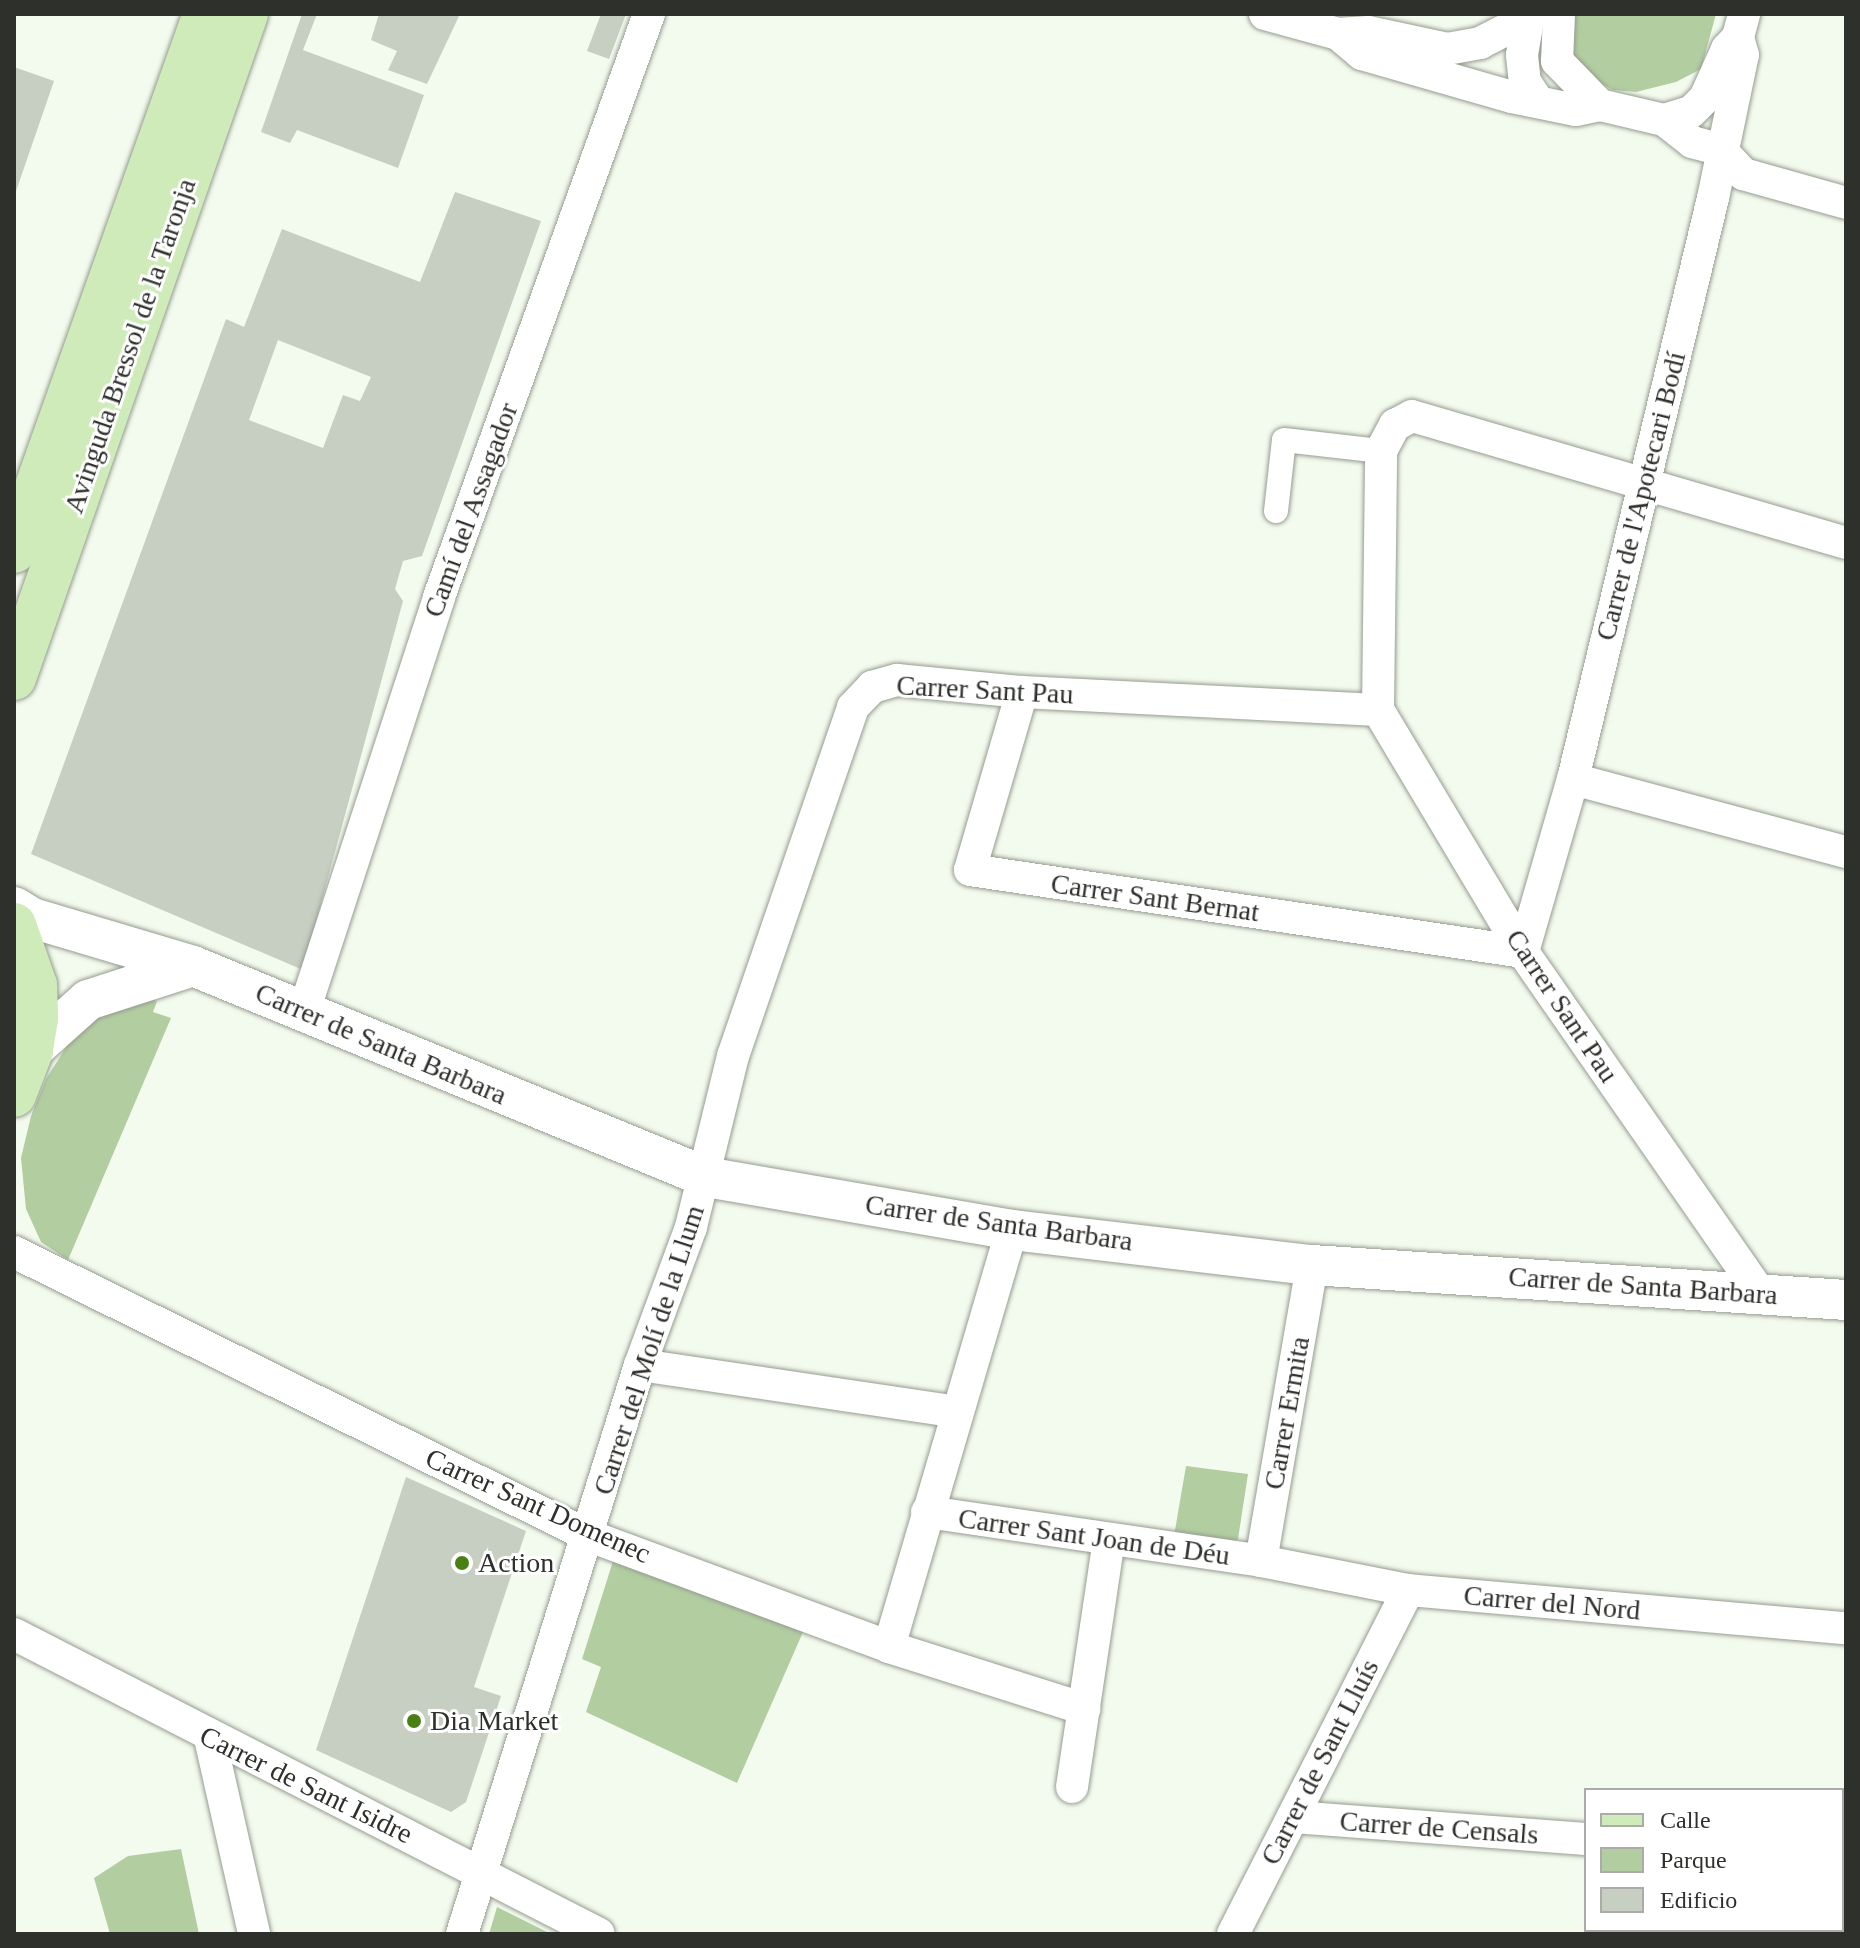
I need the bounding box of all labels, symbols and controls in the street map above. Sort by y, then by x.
street label: Avinguda Bressol de la Taronja [57,174,203,518]
street label: Carrer de l'Apotecari Bodí [1589,348,1693,644]
street label: Camí del Assagador [416,398,526,622]
street label: Carrer Sant Pau [896,669,1074,711]
street label: Carrer Sant Bernat [1049,867,1261,929]
street label: Carrer Sant Pau [1499,923,1625,1089]
street label: Carrer de Santa Barbara [250,976,512,1112]
street label: Carrer de Santa Barbara [863,1188,1135,1258]
street label: Carrer del Molí de la Llum [586,1201,712,1499]
street label: Carrer de Santa Barbara [1507,1260,1779,1312]
street label: Carrer Ermita [1257,1334,1317,1492]
street label: Carrer Sant Domenec [420,1441,656,1571]
street label: Carrer Sant Joan de Déu [956,1501,1232,1573]
place label: Action [478,1546,554,1580]
marker: Action [453,1554,471,1572]
street label: Carrer del Nord [1462,1579,1642,1627]
street label: Carrer de Sant Lluís [1254,1654,1386,1870]
place label: Dia Market [430,1704,558,1738]
marker: Dia Market [405,1712,423,1730]
street label: Carrer de Sant Isidre [194,1719,418,1851]
legend [1584,1788,1844,1932]
street label: Carrer de Censals [1339,1804,1539,1852]
text: Calle [1660,1807,1711,1833]
text: Parque [1660,1847,1727,1873]
text: Edificio [1660,1887,1737,1913]

